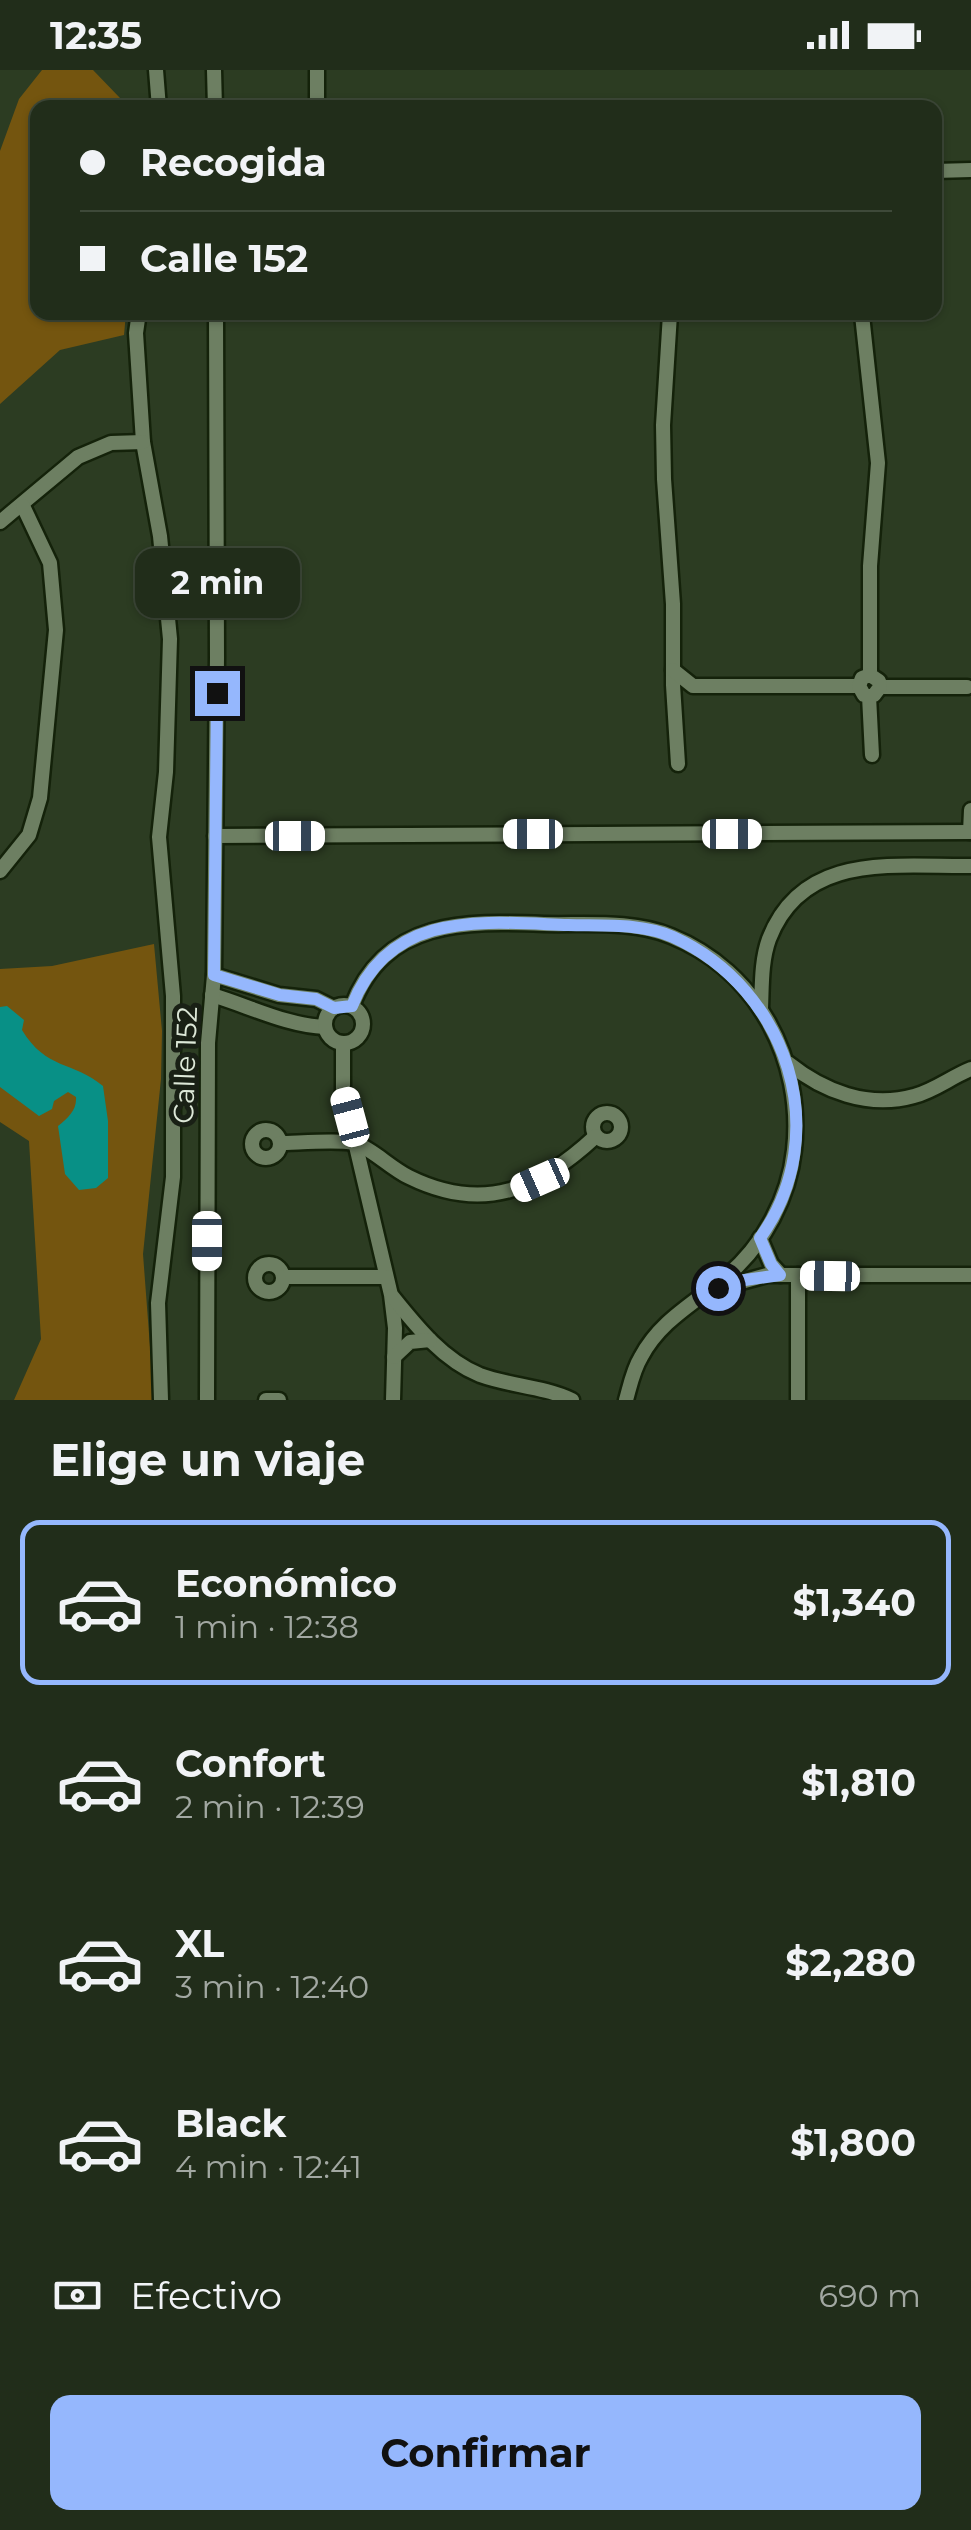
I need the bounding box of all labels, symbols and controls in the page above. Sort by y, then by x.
text: 12:35 [50,12,142,59]
text: Recogida [140,139,327,186]
text: Calle 152 [140,235,308,282]
callout: 2 min [134,548,300,618]
text: 2 min [171,563,264,602]
route end [195,671,240,716]
car [503,819,563,849]
car [702,819,762,849]
car [265,821,325,851]
street label: Calle 152 [166,1006,204,1124]
car [328,1084,372,1150]
car [506,1154,574,1206]
car [192,1211,222,1271]
car [800,1260,860,1292]
route start [696,1266,741,1311]
text: Elige un viaje [50,1432,365,1487]
icon: car [55,1558,145,1648]
text: Económico [175,1560,397,1607]
text: $1,340 [792,1579,916,1626]
text: 1 min · 12:38 [175,1607,359,1646]
icon: car [55,1738,145,1828]
text: Confort [175,1740,326,1787]
text: $1,810 [801,1759,916,1806]
text: 2 min · 12:39 [175,1787,365,1826]
icon: car [55,1918,145,2008]
text: XL [175,1920,224,1967]
text: $2,280 [785,1939,916,1986]
text: 3 min · 12:40 [175,1967,369,2006]
icon: car [55,2098,145,2188]
text: Black [175,2100,286,2147]
text: $1,800 [790,2119,916,2166]
text: 4 min · 12:41 [175,2147,362,2186]
icon: cash [50,2268,105,2323]
text: Efectivo [130,2272,282,2319]
text: 690 m [819,2276,921,2315]
button: Confirmar [50,2395,921,2510]

